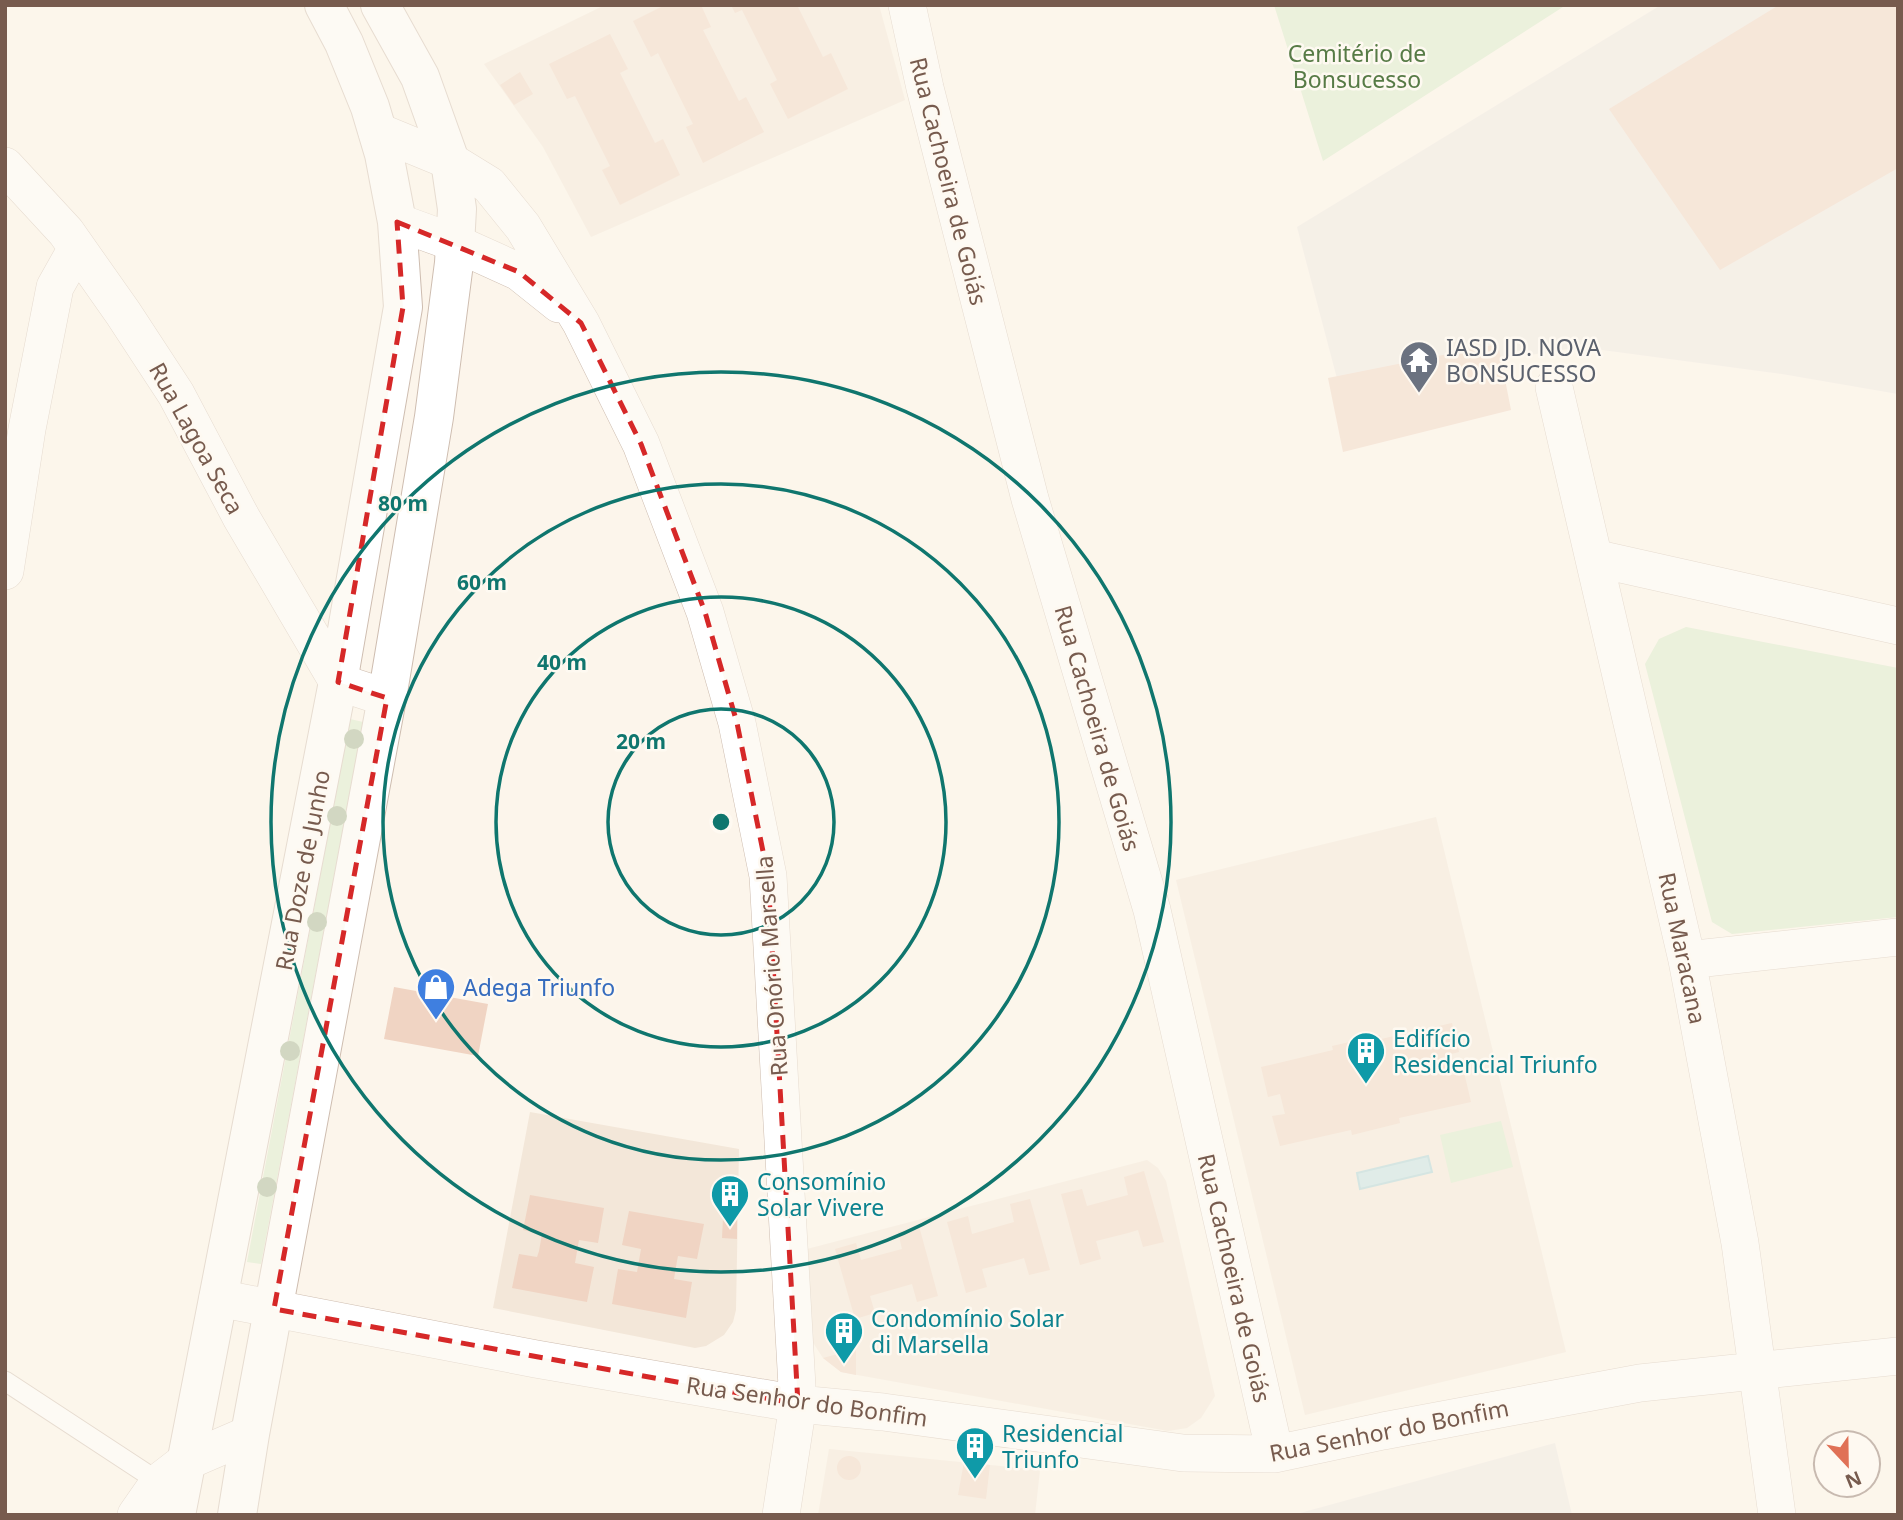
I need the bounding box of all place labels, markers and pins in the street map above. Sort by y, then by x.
place label: IASD JD. NOVA BONSUCESSO [1446,331,1601,389]
temple icon: IASD JD. NOVA BONSUCESSO [1398,339,1440,394]
centre of rings [709,810,733,834]
shop icon: Adega Triunfo [415,966,457,1021]
place label: Adega Triunfo [463,971,615,1003]
place label: Edifício Residencial Triunfo [1393,1022,1598,1080]
building icon: Edifício Residencial Triunfo [1345,1030,1387,1085]
place label: Consomínio Solar Vivere [757,1165,886,1223]
building icon: Consomínio Solar Vivere [709,1173,751,1228]
place label: Condomínio Solar di Marsella [871,1302,1065,1360]
building icon: Condomínio Solar di Marsella [823,1310,865,1365]
place label: Residencial Triunfo [1002,1417,1123,1475]
building icon: Residencial Triunfo [954,1425,996,1480]

